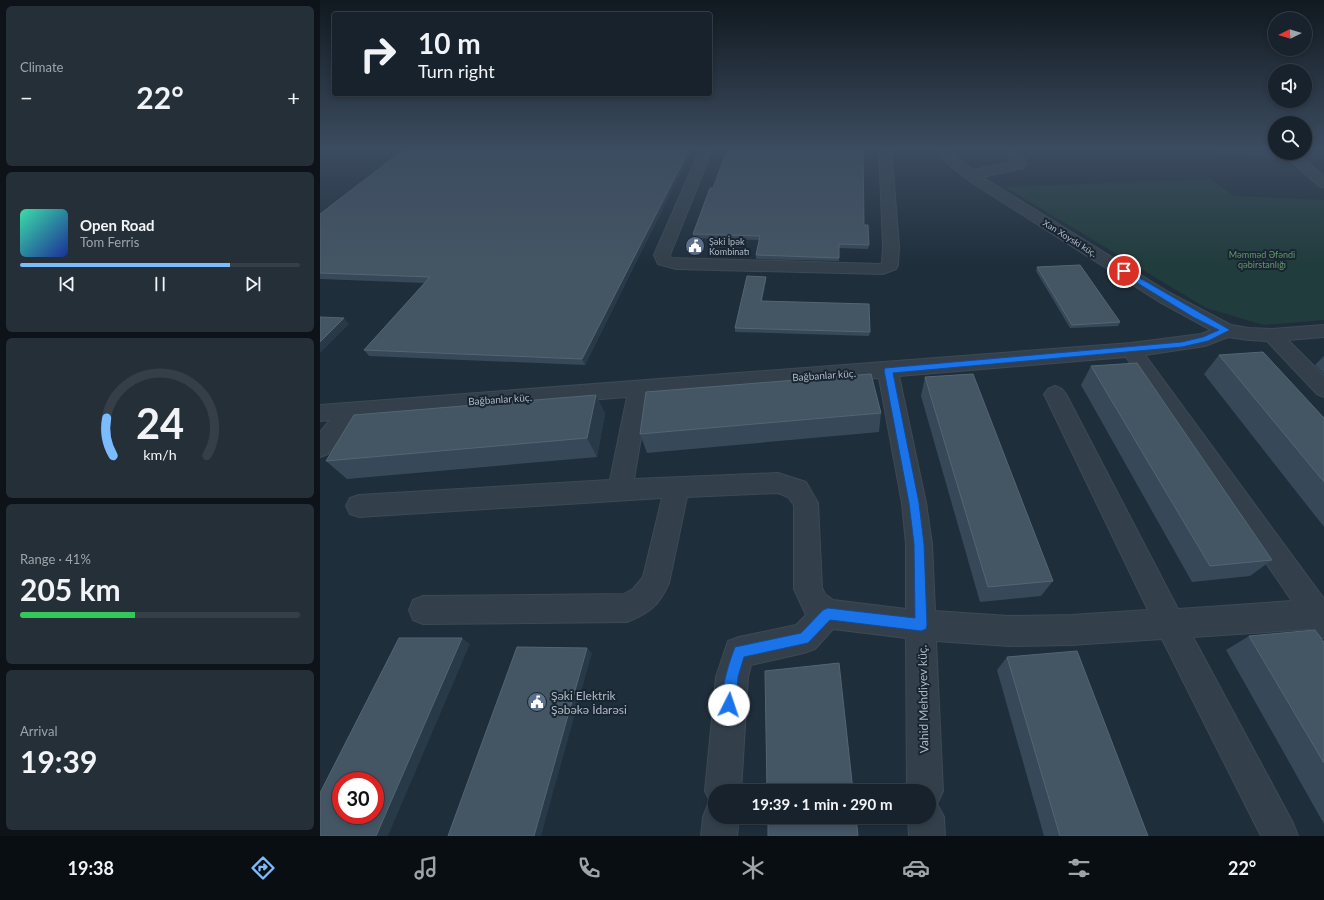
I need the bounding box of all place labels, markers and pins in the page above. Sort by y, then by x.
public building icon: Şəki İpək Kombinatı [684,235,706,257]
place label: Şəki İpək Kombinatı [709,236,749,257]
pin [1107,254,1141,288]
place label: Şəki Elektrik Şəbəkə İdarəsi [551,688,627,717]
public building icon: Şəki Elektrik Şəbəkə İdarəsi [526,691,548,713]

